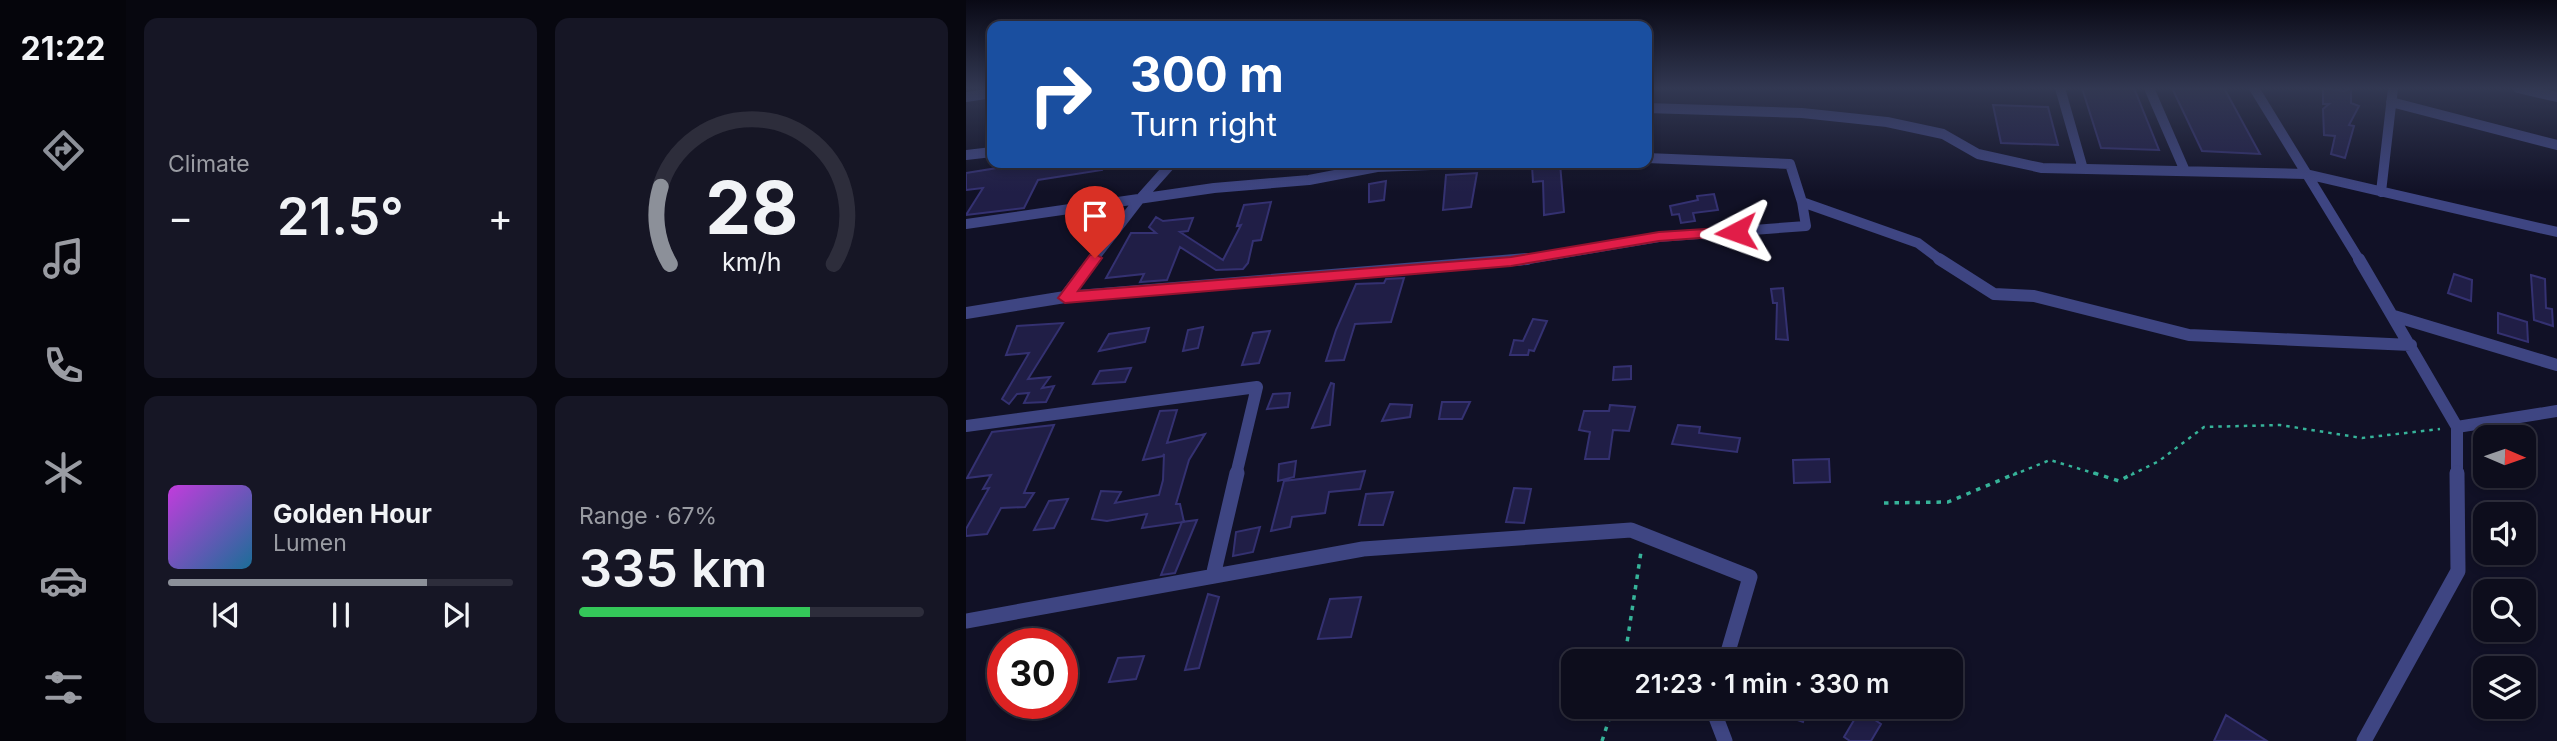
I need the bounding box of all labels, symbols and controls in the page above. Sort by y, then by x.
text: 21:22 [21,29,105,68]
text: 300 m [1130,45,1284,104]
icon: right [1015,49,1106,140]
text: Turn right [1130,105,1277,144]
icon: directions [39,126,88,175]
text: Climate [168,150,250,178]
text: 28 [705,163,798,252]
text: 21.5° [277,185,404,248]
pin [1065,186,1125,258]
text: − [168,194,193,240]
text: + [488,194,513,240]
position arrow [1699,195,1773,269]
icon: arrive [1076,197,1114,235]
icon: music [39,234,88,283]
text: km/h [722,247,781,277]
icon: phone [39,341,88,390]
north arrow [2473,425,2536,488]
map controls [2473,425,2536,719]
icon: climate [39,448,88,497]
text: Golden Hour [273,498,432,529]
text: Range · 67% [579,502,717,530]
button: sound [2473,502,2536,565]
text: Lumen [273,529,347,557]
text: 335 km [579,537,767,600]
icon: car [39,556,88,605]
button: search [2473,579,2536,642]
icon: previous [207,596,245,634]
icon: pause [322,596,360,634]
icon: next [437,596,475,634]
speed limit sign: 30 [987,628,1078,719]
button: layers [2473,656,2536,719]
icon: filters [39,663,88,712]
text: 21:23 · 1 min · 330 m [1635,668,1889,699]

